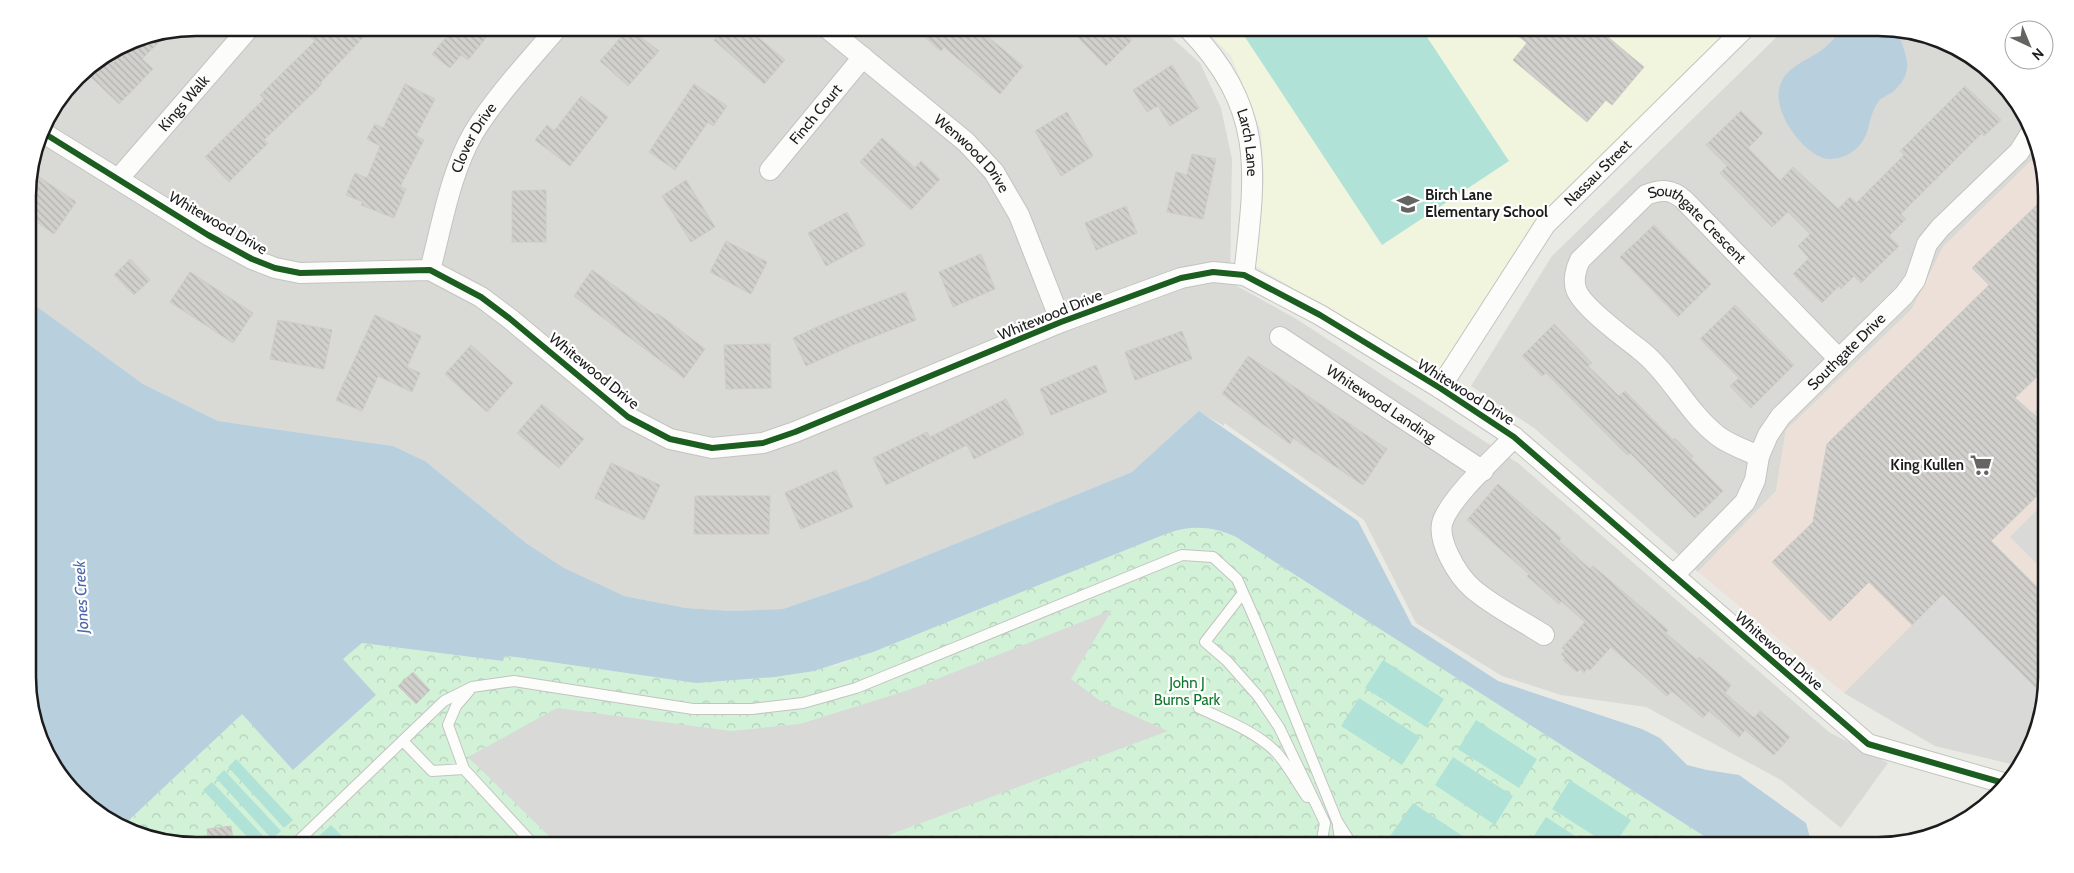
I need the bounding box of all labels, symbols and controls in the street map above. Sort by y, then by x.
north arrow [2004,20,2054,70]
text: N [2028,44,2048,64]
street label: Kings Walk [155,71,213,135]
street label: Finch Court [786,81,846,148]
street label: Clover Drive [447,99,500,175]
street label: Larch Lane [1233,106,1261,177]
street label: Wenwood Drive [930,110,1013,196]
street label: Nassau Street [1560,136,1635,210]
street label: Southgate Crescent [1646,182,1750,267]
place label: Birch Lane Elementary School [1425,186,1548,221]
street label: Whitewood Drive [166,187,271,259]
school or university icon: Birch Lane Elementary School [1395,191,1421,217]
street label: Whitewood Drive [995,286,1105,344]
street label: Southgate Drive [1804,309,1889,394]
street label: Whitewood Drive [545,329,643,413]
street label: Whitewood Drive [1414,355,1518,429]
street label: Whitewood Landing [1323,361,1440,447]
supermarket icon: King Kullen [1968,452,1994,478]
place label: King Kullen [1890,456,1964,474]
water label: Jones Creek [70,559,92,636]
street label: Whitewood Drive [1731,608,1827,694]
park label: John J Burns Park [1154,674,1221,709]

